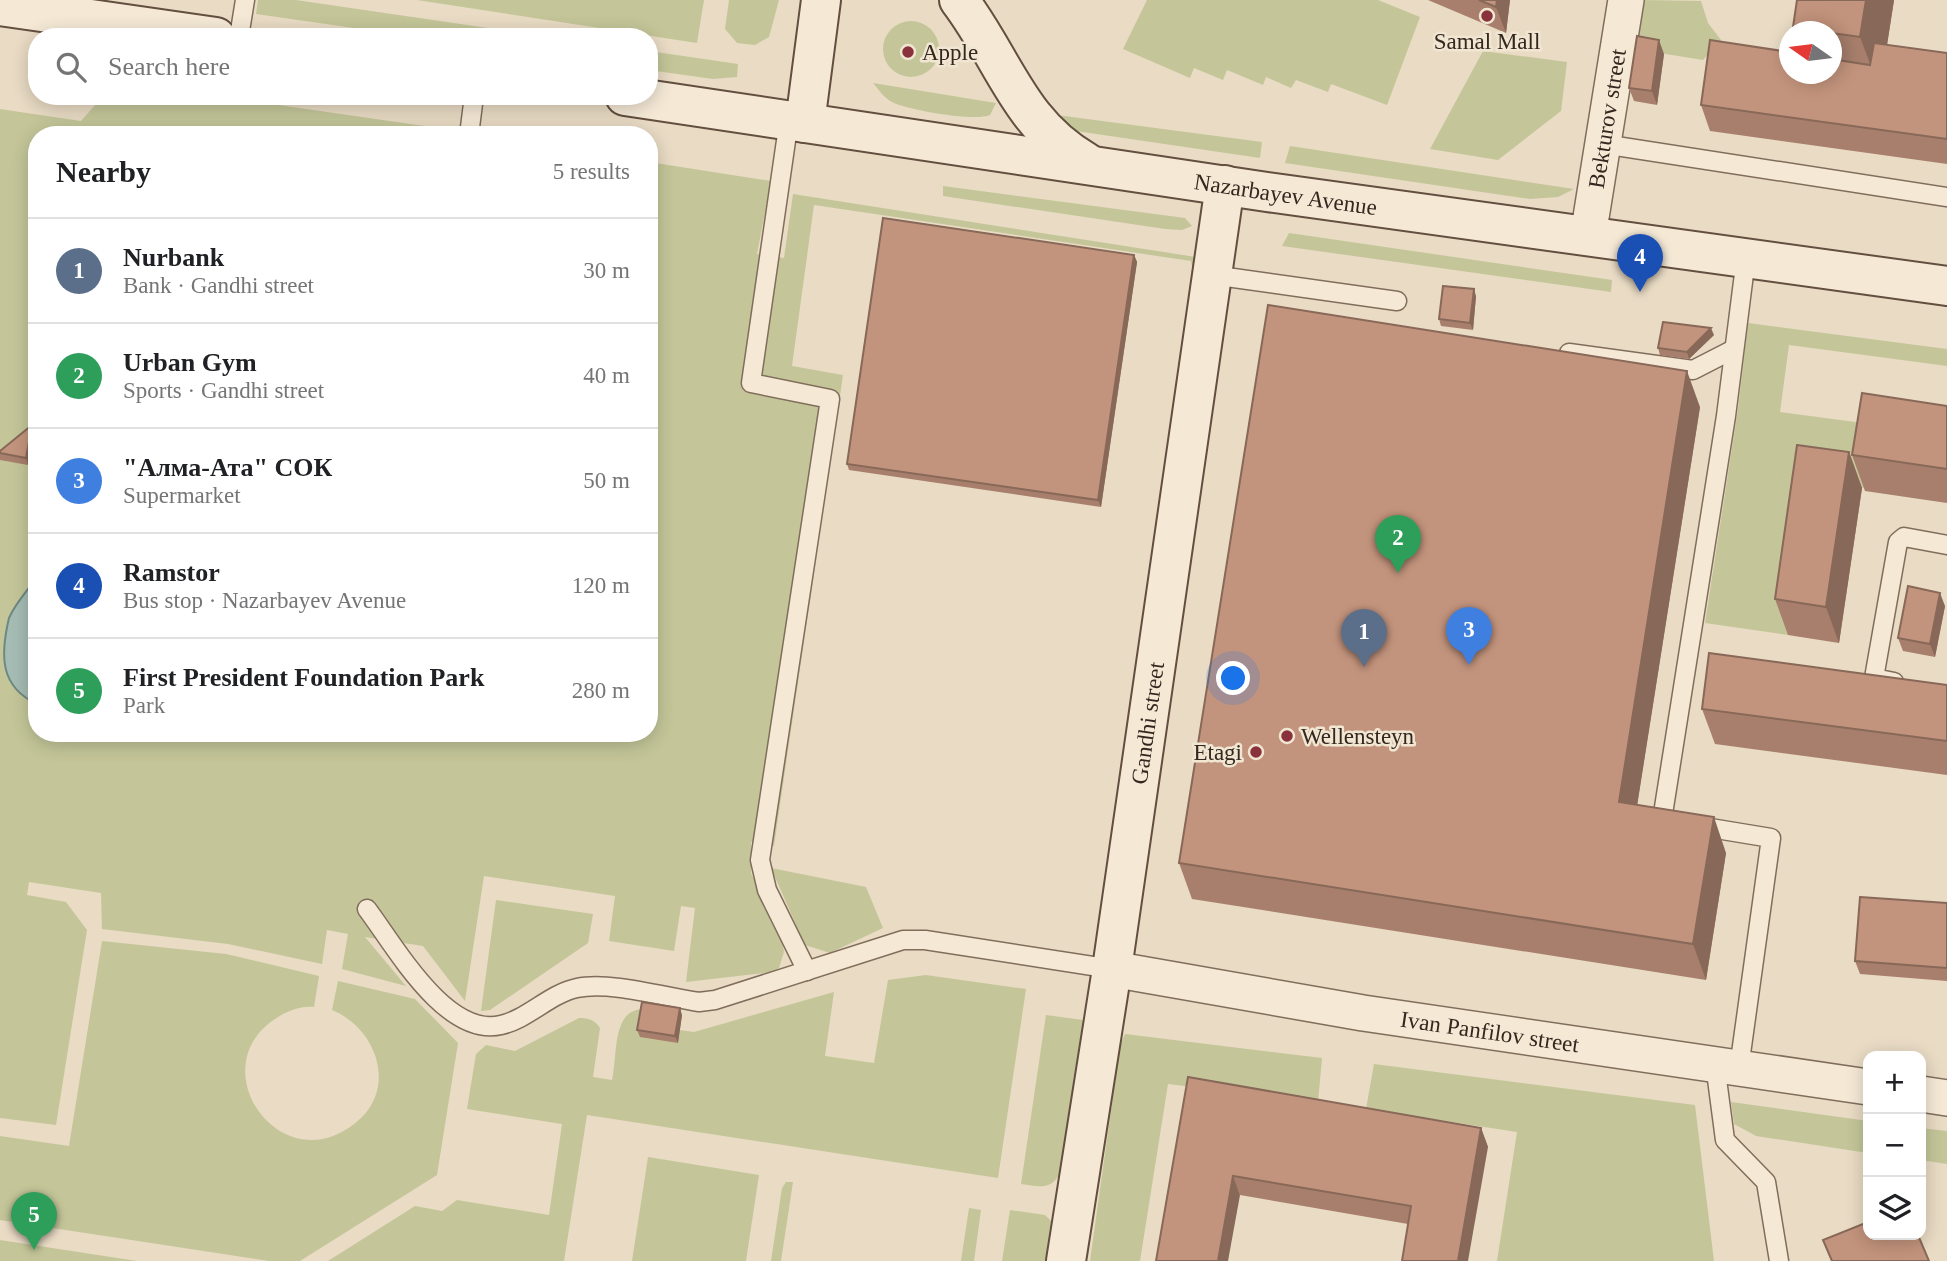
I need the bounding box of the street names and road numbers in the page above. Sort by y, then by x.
street label: Bekturov street [1583,46,1631,190]
street label: Nazarbayev Avenue [1193,169,1379,220]
street label: Gandhi street [1126,660,1169,786]
street label: Ivan Panfilov street [1399,1006,1581,1057]

